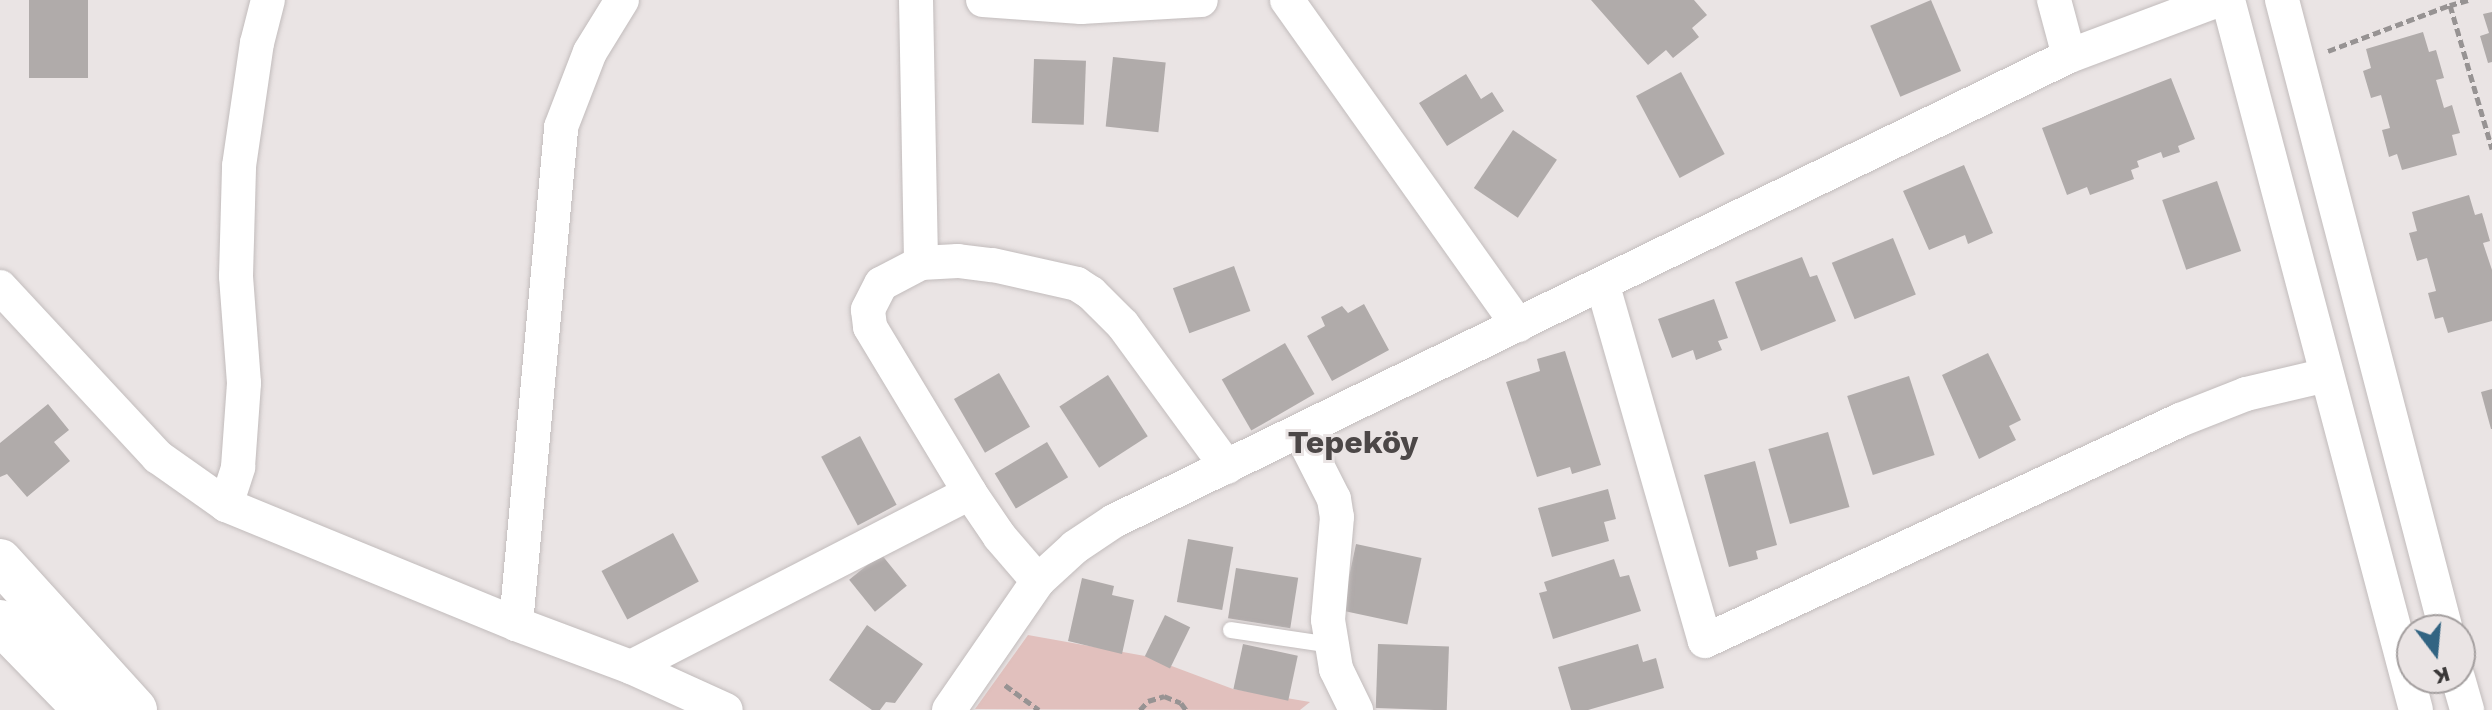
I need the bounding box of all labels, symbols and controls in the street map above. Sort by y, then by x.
district label: Tepeköy [1288,423,1418,461]
north arrow [2396,614,2476,694]
text: K [2431,662,2453,690]

